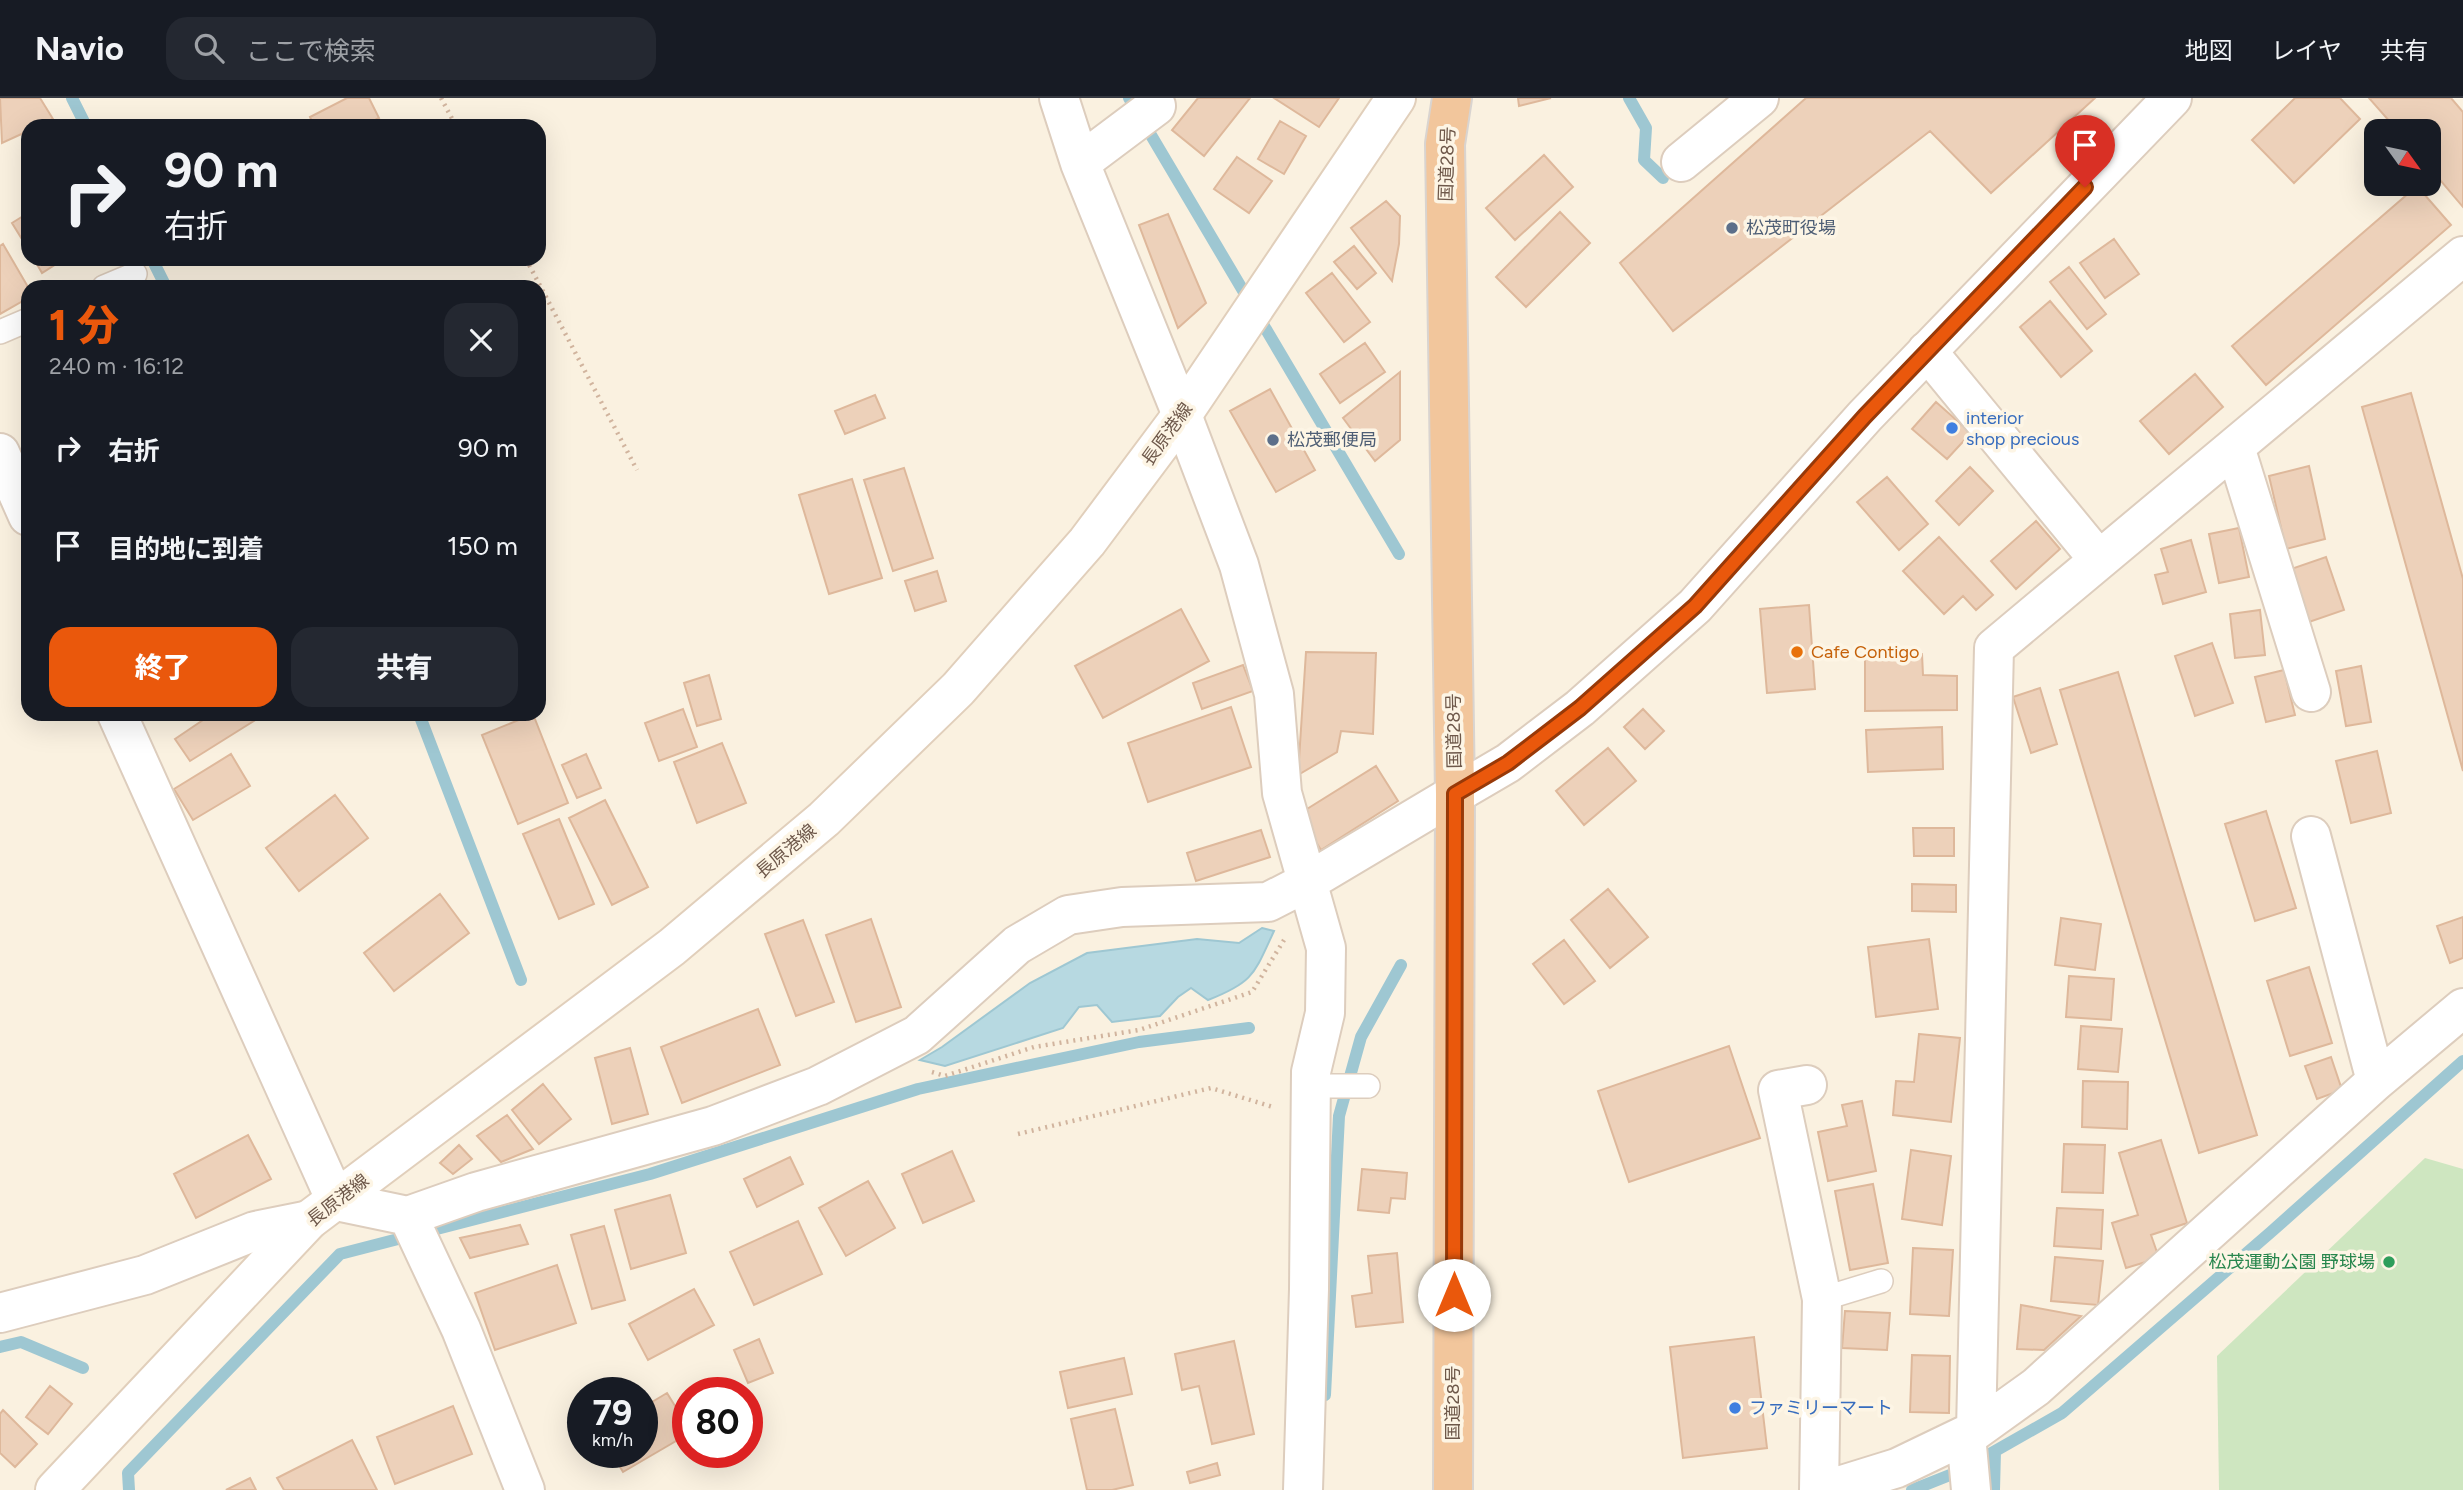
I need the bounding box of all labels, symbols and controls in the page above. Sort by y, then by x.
search box [166,17,656,80]
text: Navio [35,29,124,68]
icon: search [190,29,228,67]
text: ここで検索 [246,35,376,67]
text: 地図 [2185,36,2233,65]
text: レイヤ [2271,36,2342,65]
text: 共有 [2380,36,2428,65]
pin [2055,115,2115,187]
north arrow [2364,119,2441,196]
map controls [2364,119,2441,196]
street label: 国道28号 [1435,126,1459,202]
icon: arrive [2066,126,2104,164]
text: 90 m [164,140,279,199]
icon: right [49,147,140,238]
text: 右折 [164,207,228,245]
place label: 松茂町役場 [1746,217,1836,239]
marker: 松茂町役場 [1724,220,1740,236]
text: 1 分 [49,300,119,351]
button: close [444,303,518,377]
text: 240 m · 16:12 [49,352,184,380]
street label: 長原港線 [1137,398,1197,470]
place label: interior shop precious [1966,407,2079,450]
marker: interior shop precious [1944,420,1960,436]
icon: right [49,429,87,467]
place label: 松茂郵便局 [1287,429,1377,451]
text: 90 m [458,432,518,464]
marker: 松茂郵便局 [1265,432,1281,448]
text: 右折 [108,435,160,467]
icon: arrive [49,527,87,565]
text: 150 m [447,530,518,562]
text: 目的地に到着 [108,533,264,565]
button: 終了 [49,627,277,707]
button: 共有 [291,627,518,707]
place label: Cafe Contigo [1811,641,1919,663]
marker: Cafe Contigo [1789,644,1805,660]
street label: 国道28号 [1442,693,1466,769]
street label: 長原港線 [751,819,821,883]
street label: 長原港線 [303,1169,373,1231]
place label: 松茂運動公園 野球場 [2209,1251,2375,1273]
marker: 松茂運動公園 野球場 [2381,1254,2397,1270]
position arrow [1417,1258,1491,1332]
street label: 国道28号 [1442,1365,1464,1441]
speed limit sign: 80 [672,1377,763,1468]
text: 79 [593,1392,632,1434]
place label: ファミリーマート [1749,1397,1893,1419]
marker: ファミリーマート [1727,1400,1743,1416]
text: km/h [592,1429,633,1451]

